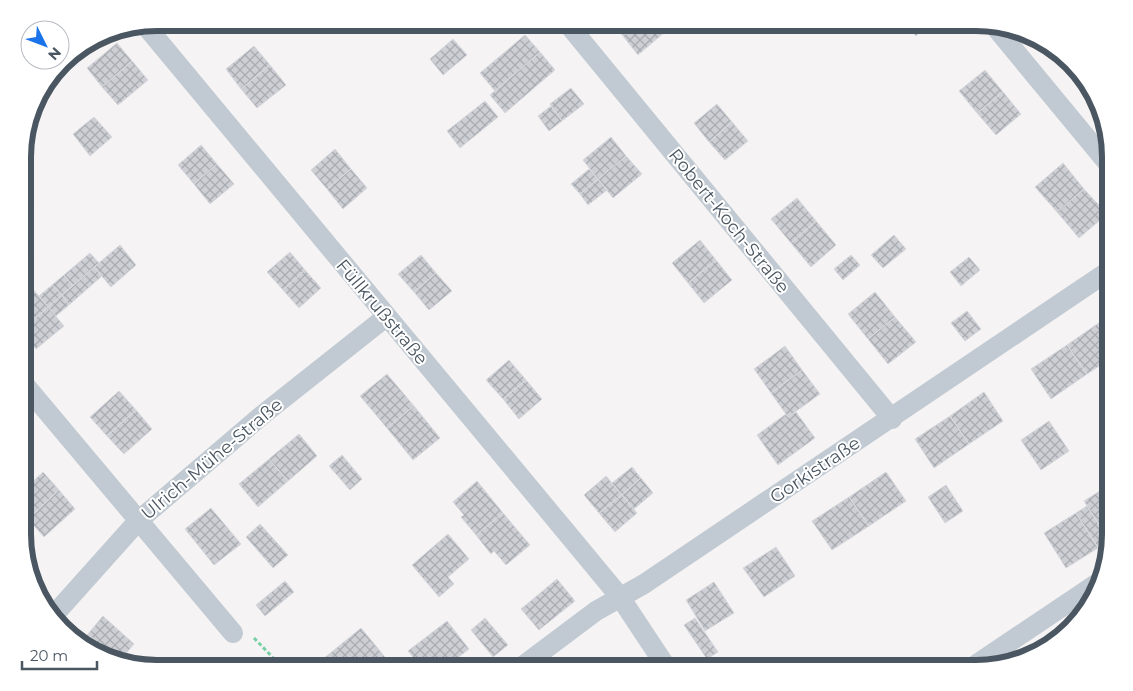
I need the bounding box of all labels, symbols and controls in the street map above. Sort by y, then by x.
north arrow [20,20,70,70]
text: N [44,43,65,64]
street label: Robert-Koch-Straße [664,144,794,298]
street label: Füllkrußstraße [331,255,433,369]
street label: Ulrich-Mühe-Straße [137,393,287,524]
street label: Gorkistraße [766,432,864,508]
scale bar [22,638,98,670]
text: 20 m [30,646,68,665]

